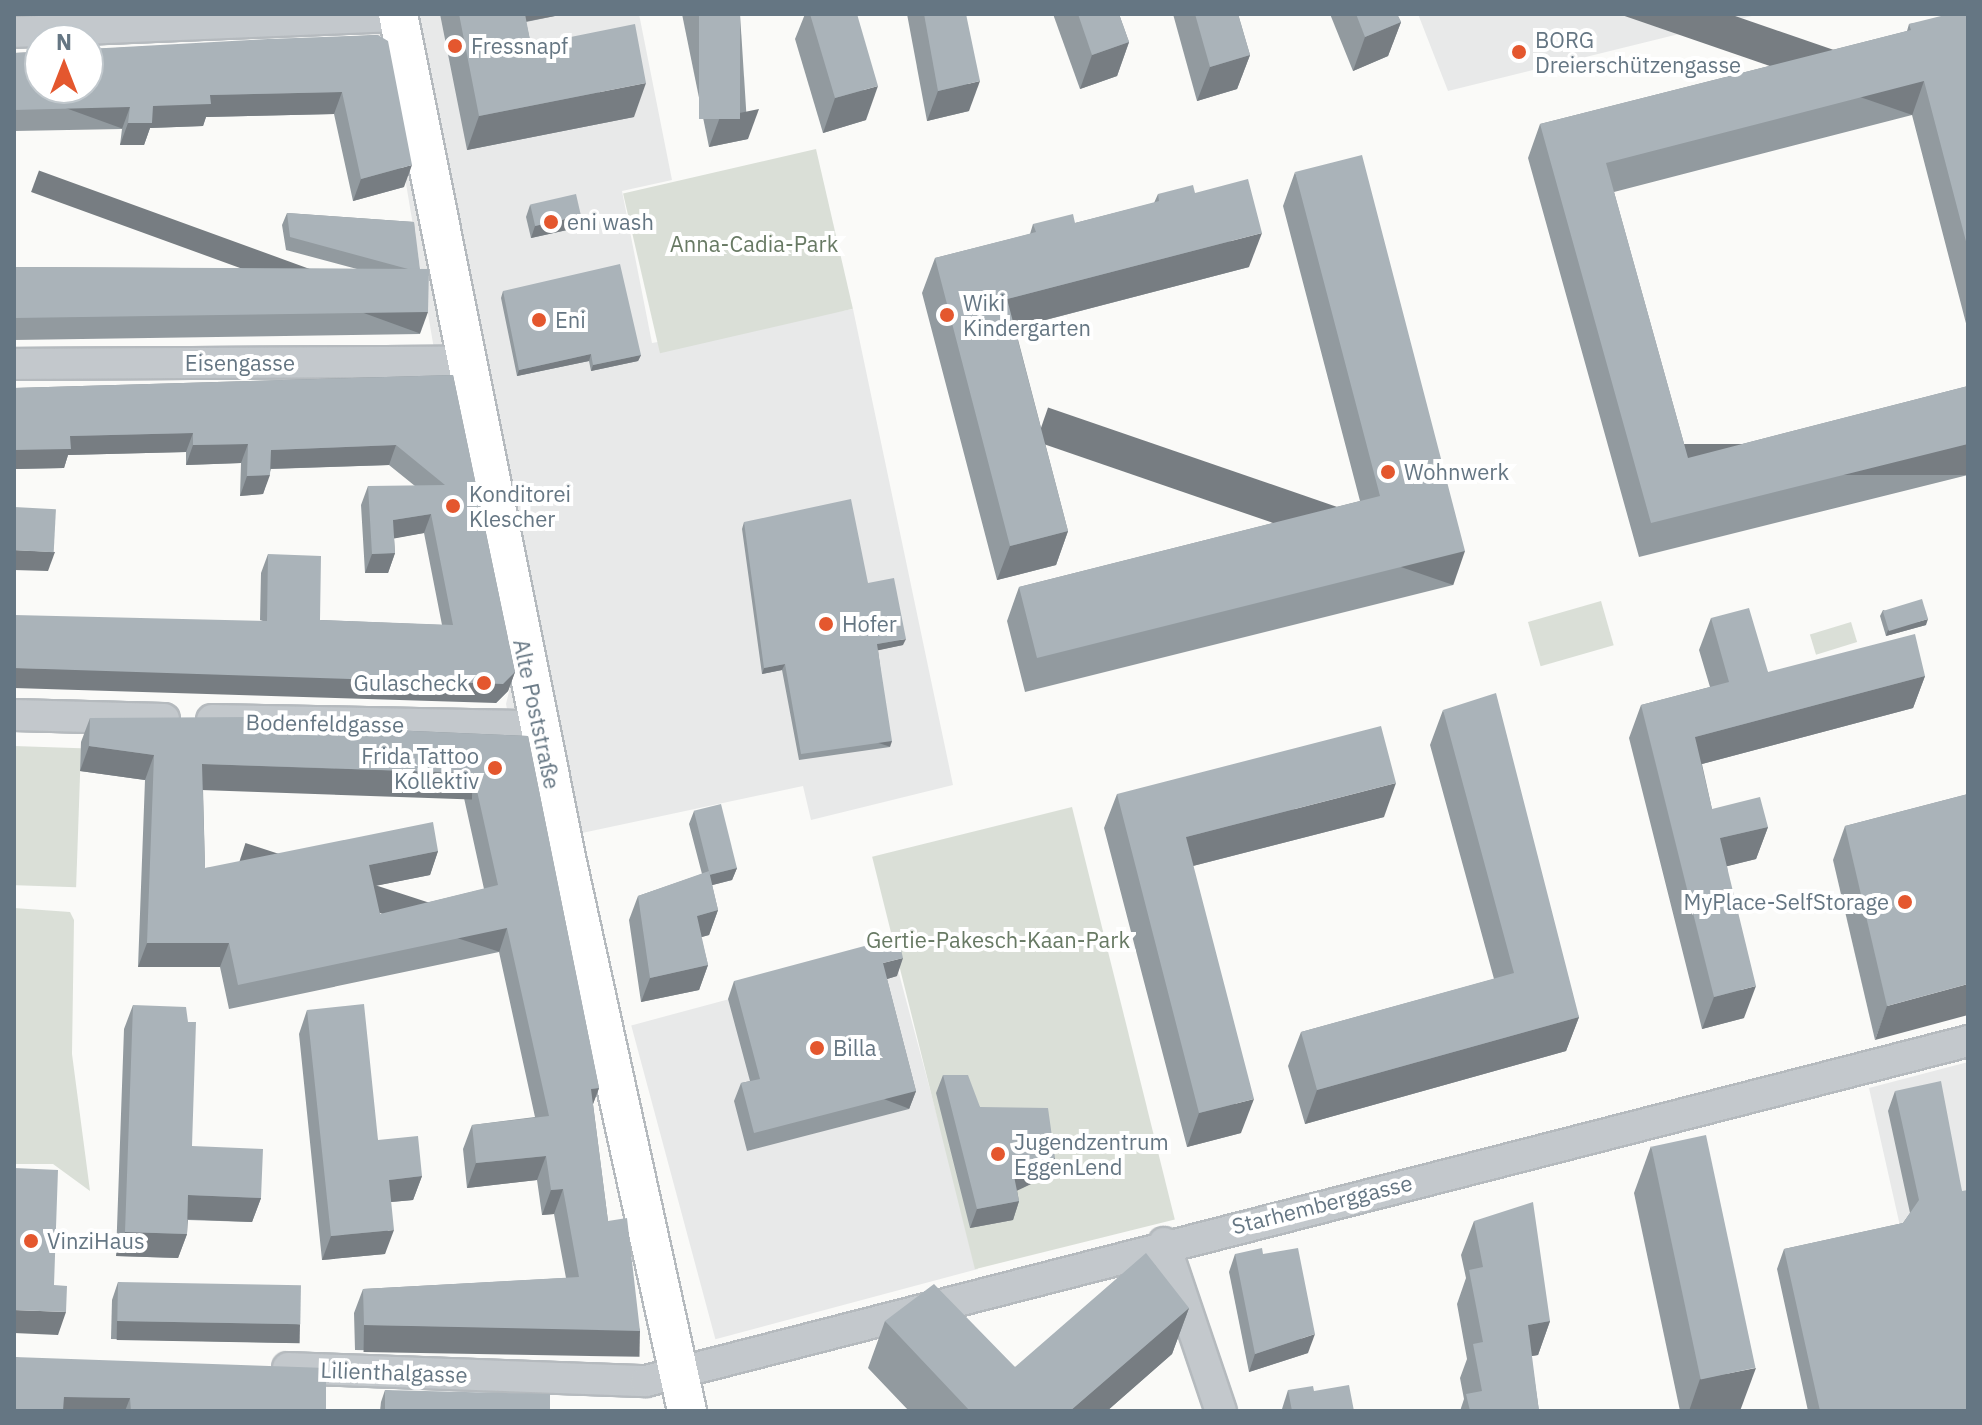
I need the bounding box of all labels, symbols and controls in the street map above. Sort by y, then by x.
north arrow [24,24,104,104]
place label: BORG Dreierschützengasse [1535,26,1741,78]
text: N [56,27,72,56]
place label: Fressnapf [471,33,568,59]
marker: Fressnapf [446,37,464,55]
marker: BORG Dreierschützengasse [1510,43,1528,61]
place label: eni wash [567,209,654,235]
marker: eni wash [542,213,560,231]
park label: Anna-Cadia-Park [670,231,838,257]
place label: Wiki Kindergarten [963,289,1091,340]
marker: Wiki Kindergarten [938,306,956,324]
place label: Eni [555,307,586,333]
marker: Eni [530,311,548,329]
street label: Eisengasse [185,350,295,376]
place label: Wohnwerk [1404,459,1509,485]
marker: Wohnwerk [1379,463,1397,481]
place label: Konditorei Klescher [469,480,571,532]
marker: Konditorei Klescher [444,497,462,515]
place label: Hofer [842,611,897,637]
marker: Hofer [817,615,835,633]
street label: Alte Poststraße [508,637,566,791]
place label: Gulascheck [353,670,468,696]
marker: Gulascheck [475,674,493,692]
street label: Bodenfeldgasse [246,708,404,738]
place label: Frida Tattoo Kollektiv [361,742,479,794]
marker: Frida Tattoo Kollektiv [486,759,504,777]
place label: MyPlace-SelfStorage [1684,889,1889,915]
marker: MyPlace-SelfStorage [1896,893,1914,911]
park label: Gertie-Pakesch-Kaan-Park [866,927,1130,953]
place label: Billa [833,1035,876,1061]
marker: Billa [808,1039,826,1057]
place label: Jugendzentrum EggenLend [1014,1128,1169,1180]
marker: Jugendzentrum EggenLend [989,1145,1007,1163]
street label: Starhemberggasse [1229,1169,1415,1239]
place label: VinziHaus [47,1228,145,1254]
marker: VinziHaus [22,1232,40,1250]
street label: Lilienthalgasse [320,1356,468,1388]

